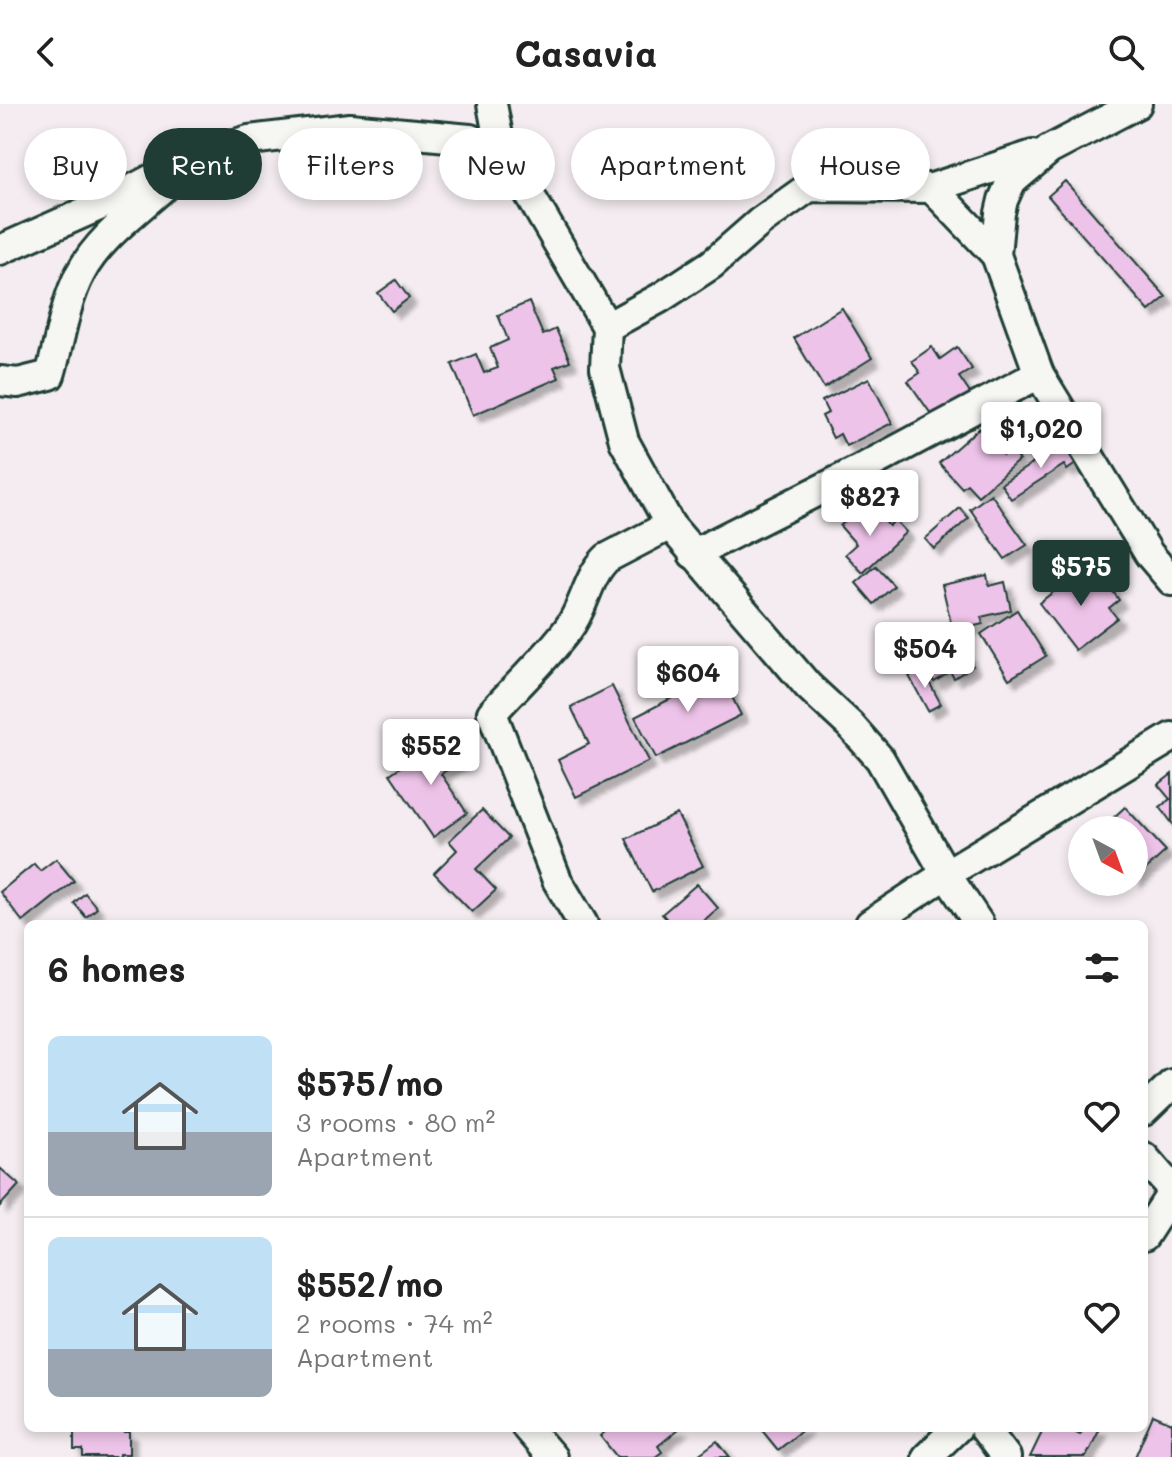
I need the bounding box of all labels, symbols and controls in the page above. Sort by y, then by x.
text: Casavia [515,29,657,76]
icon: back [24,30,68,74]
icon: search [1104,30,1148,74]
chip: Buy [24,128,127,200]
chip: Rent [143,128,262,200]
chip: Filters [278,128,423,200]
chip: New [439,128,555,200]
chip: Apartment [571,128,775,200]
chip: House [791,128,930,200]
pin: $1,020 [976,402,1106,470]
text: $1,020 [999,411,1083,445]
pin: $827 [823,470,917,538]
text: $827 [839,479,901,513]
pin: $575 [1034,540,1128,608]
text: $575 [1051,549,1111,583]
pin: $504 [878,622,972,690]
text: $504 [893,631,957,665]
pin: $604 [641,646,735,714]
text: $604 [655,655,721,689]
pin: $552 [384,719,478,787]
text: $552 [401,728,461,762]
north arrow [1068,816,1148,896]
map controls [1068,816,1148,896]
text: 6 homes [48,946,186,991]
icon: filters [1080,946,1124,990]
text: $575/mo [296,1060,443,1105]
icon: home [112,1068,208,1164]
icon: heart [1080,1094,1124,1138]
text: 3 rooms · 80 m² [296,1105,495,1139]
text: Apartment [296,1139,433,1173]
text: $552/mo [296,1261,443,1306]
icon: home [112,1269,208,1365]
icon: heart [1080,1295,1124,1339]
text: 2 rooms · 74 m² [296,1306,493,1340]
text: Apartment [296,1340,433,1374]

